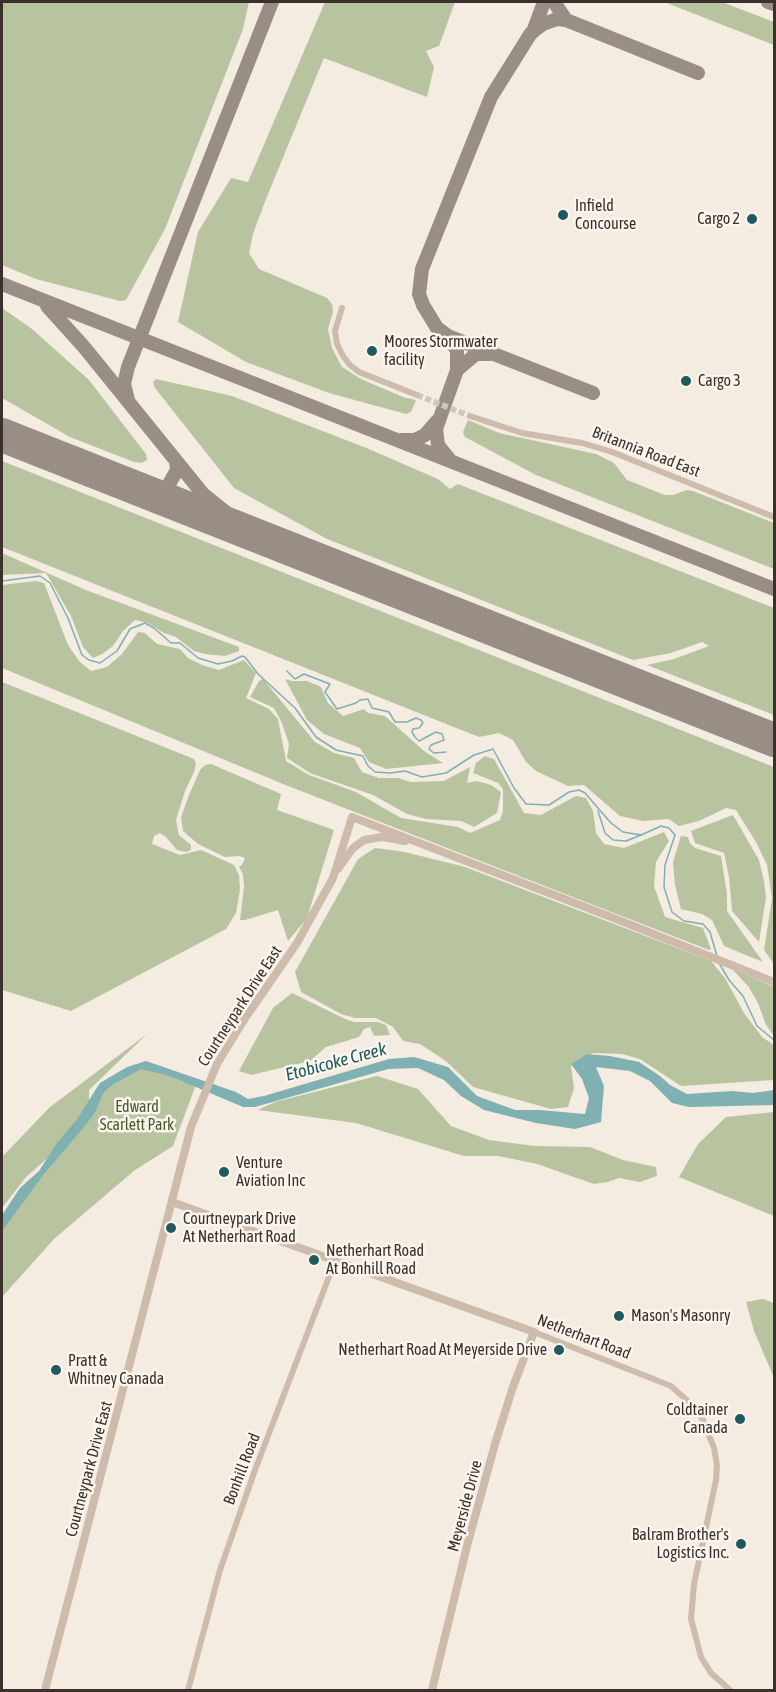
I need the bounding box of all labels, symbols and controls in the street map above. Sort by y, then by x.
place label: Infield Concourse [575,196,636,234]
marker: Infield Concourse [556,208,570,222]
place label: Cargo 2 [697,209,740,229]
marker: Cargo 2 [745,212,759,226]
place label: Moores Stormwater facility [384,332,498,370]
marker: Moores Stormwater facility [365,344,379,358]
place label: Cargo 3 [698,371,741,391]
marker: Cargo 3 [679,374,693,388]
street label: Britannia Road East [589,423,703,481]
street label: Courtneypark Drive East [194,942,286,1070]
water label: Etobicoke Creek [283,1038,389,1086]
park label: Edward Scarlett Park [100,1097,174,1135]
place label: Venture Aviation Inc [236,1153,305,1191]
marker: Venture Aviation Inc [217,1165,231,1179]
place label: Courtneypark Drive At Netherhart Road [183,1209,296,1247]
marker: Courtneypark Drive At Netherhart Road [164,1221,178,1235]
place label: Netherhart Road At Bonhill Road [326,1241,424,1279]
marker: Netherhart Road At Bonhill Road [307,1253,321,1267]
place label: Mason's Masonry [631,1306,731,1326]
marker: Mason's Masonry [612,1309,626,1323]
street label: Netherhart Road [535,1310,633,1364]
place label: Netherhart Road At Meyerside Drive [338,1340,547,1360]
marker: Netherhart Road At Meyerside Drive [552,1343,566,1357]
place label: Pratt & Whitney Canada [68,1351,164,1389]
marker: Pratt & Whitney Canada [49,1363,63,1377]
street label: Courtneypark Drive East [62,1399,116,1539]
place label: Coldtainer Canada [666,1400,728,1438]
marker: Coldtainer Canada [733,1412,747,1426]
street label: Bonhill Road [220,1430,264,1508]
street label: Meyerside Drive [444,1458,486,1554]
place label: Balram Brother's Logistics Inc. [632,1525,729,1563]
marker: Balram Brother's Logistics Inc. [734,1537,748,1551]

